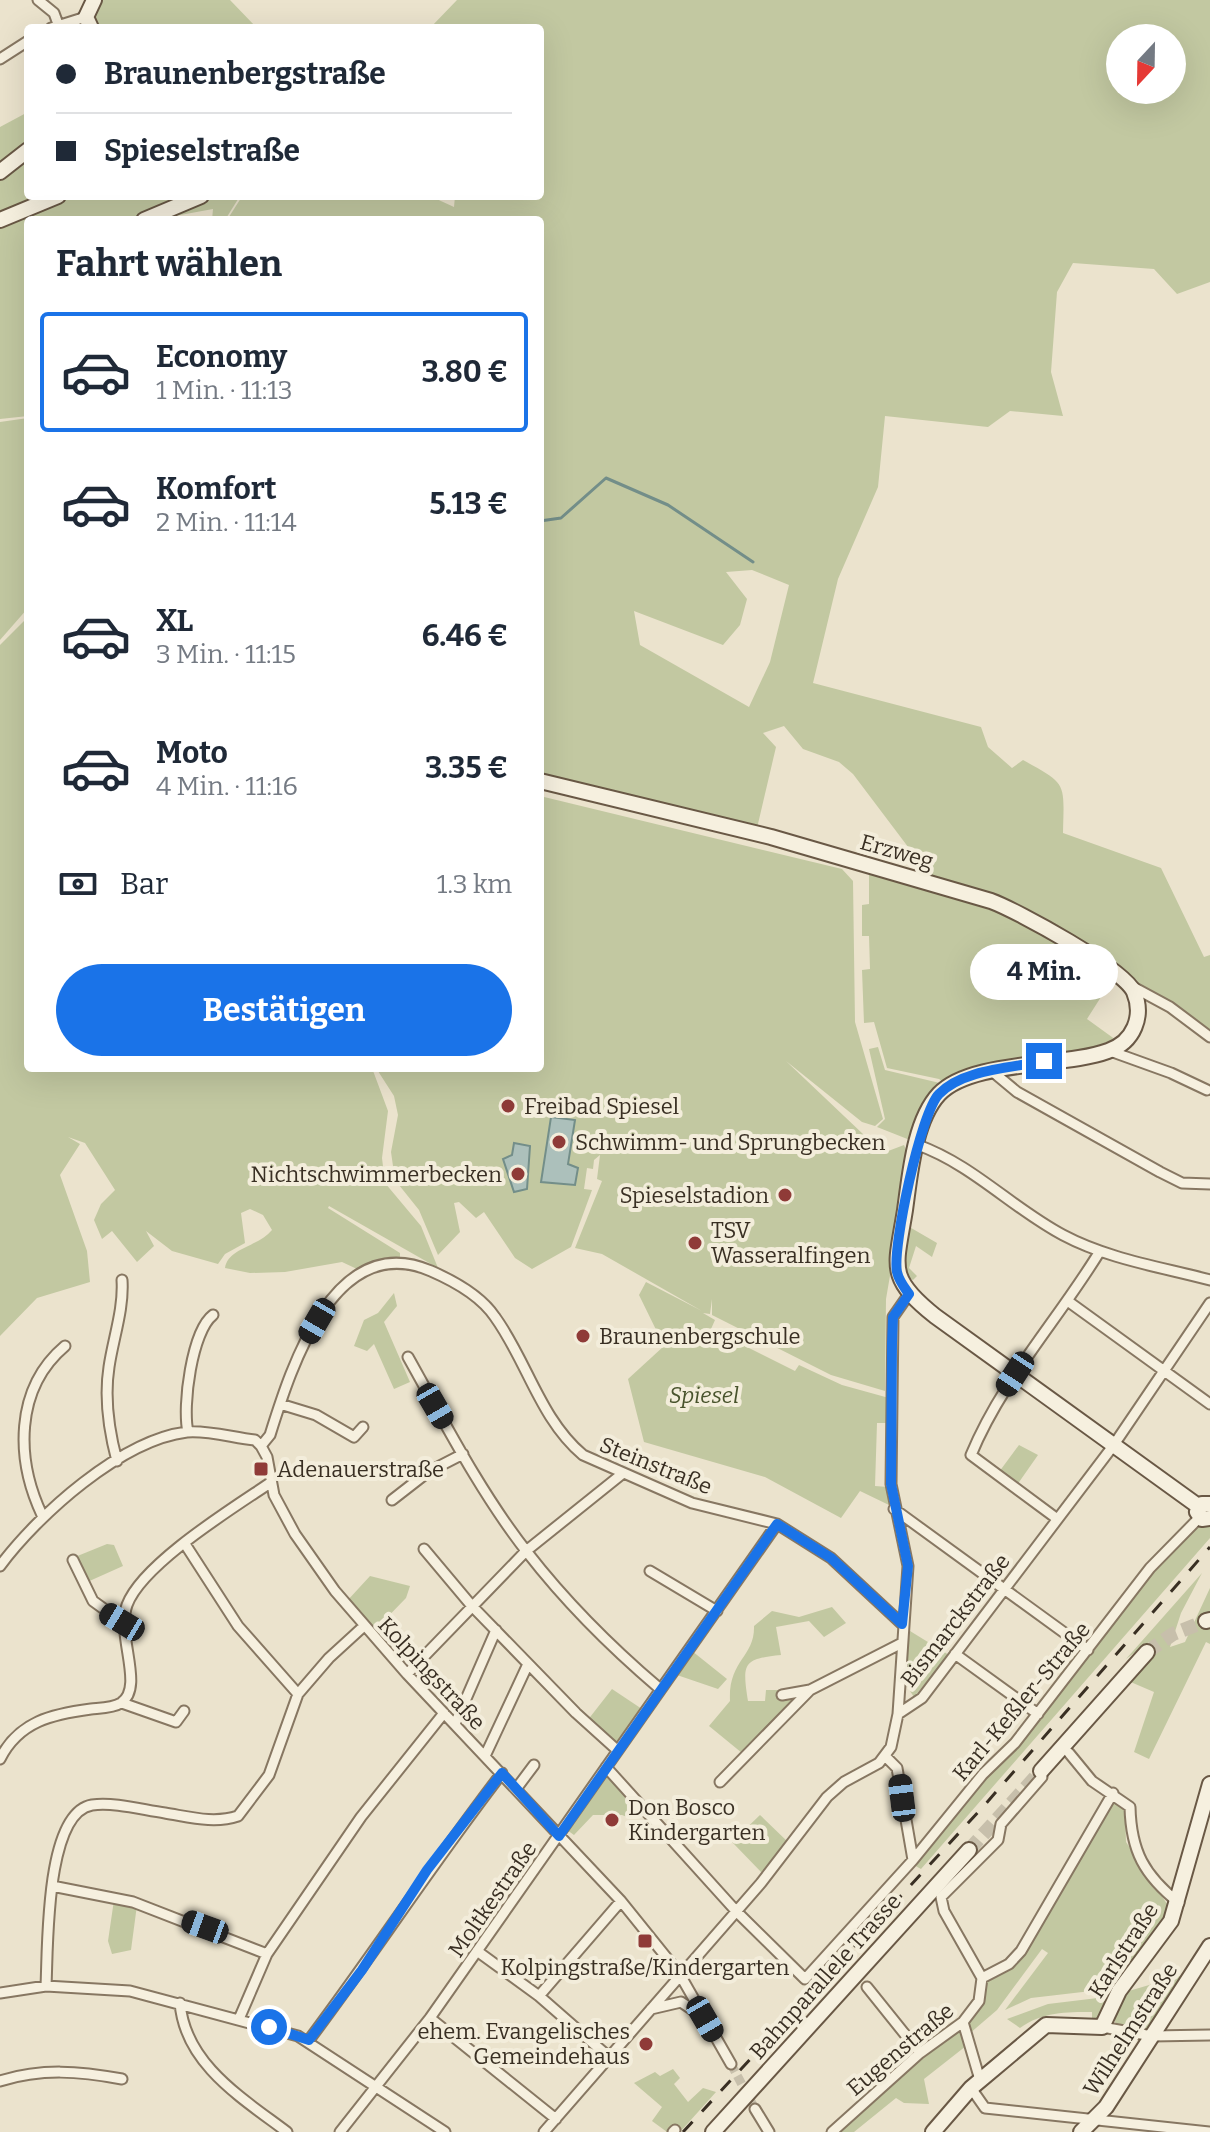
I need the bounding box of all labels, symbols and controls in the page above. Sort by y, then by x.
north arrow [1106,24,1186,104]
map controls [1106,24,1186,104]
text: Braunenbergstraße [104,56,386,92]
text: Spieselstraße [104,133,300,169]
text: Fahrt wählen [56,242,282,286]
icon: car [60,336,132,408]
text: Economy [156,339,287,375]
text: 3.80 € [421,354,508,390]
text: 1 Min. · 11:13 [156,375,293,406]
icon: car [60,468,132,540]
text: Komfort [156,471,277,507]
text: 5.13 € [429,486,508,522]
text: 2 Min. · 11:14 [156,507,297,538]
icon: car [60,600,132,672]
text: XL [156,603,193,639]
text: 6.46 € [422,618,508,654]
text: 3 Min. · 11:15 [156,639,296,670]
icon: car [60,732,132,804]
text: Moto [156,735,228,771]
text: 3.35 € [425,750,508,786]
text: 4 Min. · 11:16 [156,771,298,802]
street label: Erzweg [857,828,937,875]
icon: cash [56,862,100,906]
text: Bar [120,866,168,902]
text: 1.3 km [437,869,512,900]
callout: 4 Min. [970,945,1118,1001]
text: 4 Min. [1007,956,1081,987]
button: Bestätigen [56,964,512,1056]
route end [1026,1043,1062,1079]
place label: Freibad Spiesel [524,1093,679,1120]
marker: Freibad Spiesel [499,1097,517,1115]
place label: Schwimm- und Sprungbecken [575,1129,886,1156]
marker: Schwimm- und Sprungbecken [550,1133,568,1151]
place label: Nichtschwimmerbecken [251,1161,502,1188]
marker: Nichtschwimmerbecken [509,1165,527,1183]
place label: Spieselstadion [619,1182,769,1209]
marker: Spieselstadion [776,1186,794,1204]
place label: TSV Wasseralfingen [711,1217,871,1269]
marker: TSV Wasseralfingen [686,1234,704,1252]
car [295,1294,339,1348]
place label: Braunenbergschule [599,1323,801,1350]
marker: Braunenbergschule [574,1327,592,1345]
car [992,1347,1038,1401]
car [413,1379,457,1433]
park label: Spiesel [669,1382,739,1409]
street label: Steinstraße [596,1431,716,1500]
place label: Adenauerstraße [277,1456,444,1483]
marker: Adenauerstraße [252,1460,270,1478]
street label: Bismarckstraße [895,1548,1016,1692]
car [95,1599,149,1645]
street label: Kolpingstraße [372,1611,491,1736]
street label: Karl-Keßler-Straße [947,1616,1096,1786]
car [887,1773,917,1823]
place label: Don Bosco Kindergarten [628,1794,766,1846]
marker: Don Bosco Kindergarten [603,1811,621,1829]
street label: Moltkestraße [443,1836,542,1962]
street label: Bahnparallele Trasse [744,1888,907,2065]
street label: Karlstraße [1083,1898,1164,2003]
car [178,1908,232,1946]
marker: Kolpingstraße/Kindergarten [636,1932,654,1950]
place label: Kolpingstraße/Kindergarten [501,1954,790,1981]
street label: Wilhelmstraße [1077,1958,1183,2101]
car [683,1992,727,2046]
street label: Eugenstraße [842,1997,959,2102]
route start [251,2009,287,2045]
place label: ehem. Evangelisches Gemeindehaus [417,2018,630,2070]
marker: ehem. Evangelisches Gemeindehaus [637,2035,655,2053]

